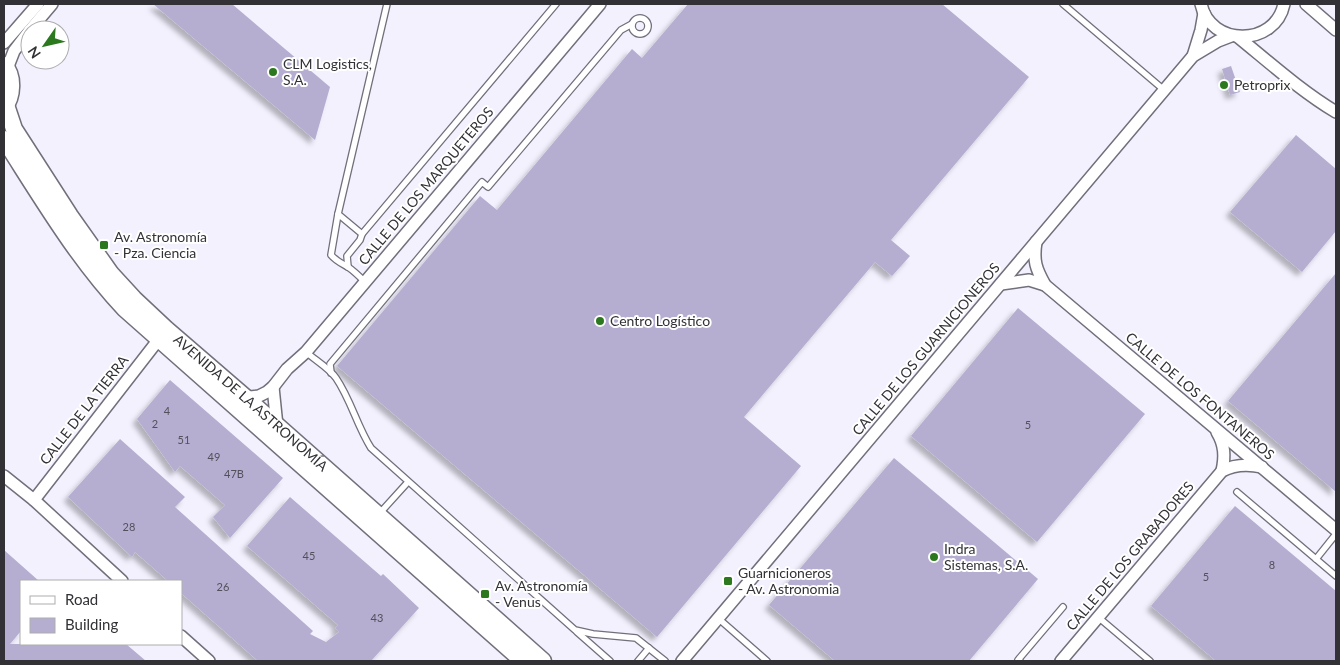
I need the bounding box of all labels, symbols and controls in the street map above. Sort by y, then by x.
north arrow [20,20,70,70]
text: N [24,43,44,62]
place label: CLM Logistics, S.A. [283,55,372,88]
marker: CLM Logistics, S.A. [267,66,279,78]
place label: Petroprix [1234,76,1290,93]
marker: Petroprix [1218,79,1230,91]
street label: CALLE DE LOS MARQUETEROS [355,103,497,268]
place label: Av. Astronomía - Pza. Ciencia [114,228,207,261]
marker: Av. Astronomía - Pza. Ciencia [98,239,110,251]
street label: CALLE DE LOS GUARNICIONEROS [848,259,1003,438]
place label: Centro Logístico [610,312,710,329]
marker: Centro Logístico [594,315,606,327]
street label: CALLE DE LOS FONTANEROS [1122,328,1278,463]
street label: AVENIDA DE LA ASTRONOMÍA [170,331,332,475]
street label: CALLE DE LA TIERRA [36,351,132,468]
house number: 4 [164,404,171,417]
house number: 2 [152,417,158,430]
house number: 5 [1025,418,1031,431]
house number: 51 [178,433,190,446]
house number: 49 [208,450,220,463]
house number: 47B [224,467,244,480]
street label: CALLE DE LOS GRABADORES [1062,478,1197,634]
house number: 28 [123,520,135,533]
place label: Indra Sistemas, S.A. [944,540,1028,573]
house number: 45 [303,549,315,562]
marker: Indra Sistemas, S.A. [928,551,940,563]
house number: 8 [1269,558,1275,571]
place label: Guarnicioneros - Av. Astronomia [738,564,839,597]
house number: 5 [1203,570,1209,583]
marker: Guarnicioneros - Av. Astronomia [722,575,734,587]
place label: Av. Astronomía - Venus [495,577,588,610]
legend [20,580,182,645]
house number: 26 [217,580,229,593]
marker: Av. Astronomía - Venus [479,588,491,600]
text: Road [65,590,98,608]
house number: 43 [371,611,383,624]
text: Building [65,615,118,633]

